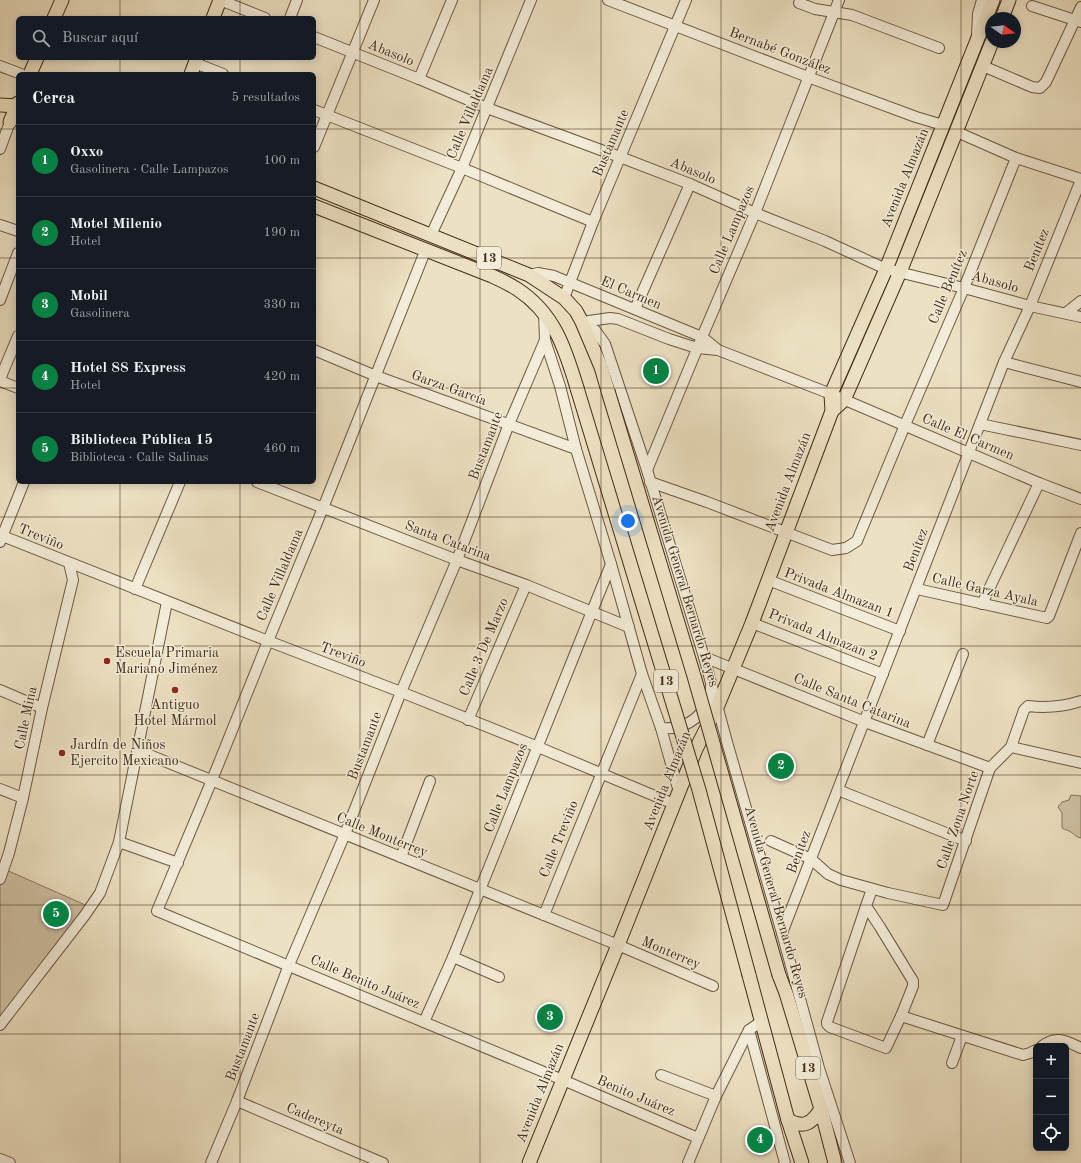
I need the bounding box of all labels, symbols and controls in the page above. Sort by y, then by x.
north arrow [985,12,1021,48]
search box [16,16,316,60]
street label: Bernabé González [727,25,833,77]
icon: search [30,27,52,49]
text: Buscar aquí [62,31,138,46]
street label: Abasolo [366,37,416,69]
street label: Calle Villaldama [444,65,496,161]
text: Cerca [32,90,75,107]
text: 5 resultados [232,91,300,104]
street label: Bustamante [590,107,632,179]
street label: Avenida Almazán [879,126,931,230]
text: Oxxo [70,145,103,160]
text: 1 [41,154,49,167]
text: 100 m [263,154,300,167]
street label: Abasolo [668,155,718,187]
text: Gasolinera · Calle Lampazos [70,163,229,176]
street label: Calle Lampazos [707,184,757,276]
text: Motel Milenio [70,217,162,232]
text: 2 [41,226,49,239]
text: 190 m [263,226,300,239]
street label: Benítez [1022,227,1052,273]
text: Hotel [70,235,101,248]
road number: 13 [477,247,501,269]
street label: Calle Benítez [926,248,970,326]
street label: Abasolo [970,269,1020,295]
street label: El Carmen [599,274,664,312]
text: Mobil [70,289,108,304]
text: 3 [41,298,49,311]
text: 330 m [263,298,300,311]
text: Gasolinera [70,307,130,320]
pin: 1 [643,356,669,386]
text: Hotel 88 Express [70,361,186,376]
street label: Garza García [409,368,489,408]
text: 4 [41,370,49,383]
text: 420 m [263,370,300,383]
text: Hotel [70,379,101,392]
street label: Bustamante [467,410,505,482]
street label: Calle El Carmen [920,411,1017,463]
street label: Avenida Almazán [763,430,814,534]
text: Biblioteca Pública 15 [70,433,213,448]
text: 5 [41,442,49,455]
text: 460 m [263,442,300,455]
text: Biblioteca · Calle Salinas [70,451,209,464]
street label: Avenida General Bernardo Reyes [649,494,721,688]
your location [618,511,638,531]
street label: Santa Catarina [403,518,493,564]
street label: Treviño [16,522,66,552]
street label: Calle Villaldama [254,527,306,623]
street label: Benítez [901,527,931,573]
street label: Privada Almazan 1 [782,566,896,620]
street label: Calle Garza Ayala [931,571,1040,609]
street label: Calle 3 De Marzo [457,596,511,698]
street label: Privada Almazan 2 [766,607,880,663]
street label: Treviño [318,640,368,670]
place label: Escuela Primaria Mariano Jiménez [115,646,219,676]
marker: Escuela Primaria Mariano Jiménez [102,656,112,666]
road number: 13 [654,670,678,692]
street label: Calle Santa Catarina [791,671,913,731]
street label: Calle Mina [12,685,40,751]
marker: Antiguo Hotel Mármol [170,685,180,695]
place label: Antiguo Hotel Mármol [133,698,217,728]
street label: Bustamante [346,710,384,782]
street label: Avenida Almazán [641,729,693,833]
place label: Jardín de Niños Ejercito Mexicano [70,738,179,768]
street label: Calle Lampazos [482,741,530,835]
marker: Jardín de Niños Ejercito Mexicano [57,748,67,758]
pin: 2 [768,751,794,781]
street label: Calle Zona Norte [935,769,981,871]
street label: Calle Treviño [537,798,581,880]
street label: Avenida General Bernardo Reyes [742,804,810,1000]
street label: Calle Monterrey [334,810,430,860]
street label: Benítez [784,829,814,875]
pin: 5 [43,899,69,929]
street label: Monterrey [639,934,703,972]
street label: Calle Benito Juárez [308,953,422,1011]
pin: 3 [537,1002,563,1032]
street label: Bustamante [224,1011,262,1083]
street label: Avenida Almazán [514,1041,566,1145]
map controls [1033,1043,1069,1151]
button: + [1033,1043,1069,1079]
road number: 13 [796,1057,820,1079]
street label: Benito Juárez [595,1073,677,1119]
button: − [1033,1079,1069,1115]
street label: Cadereyta [284,1101,346,1137]
button: locate [1033,1115,1069,1151]
pin: 4 [747,1125,773,1155]

